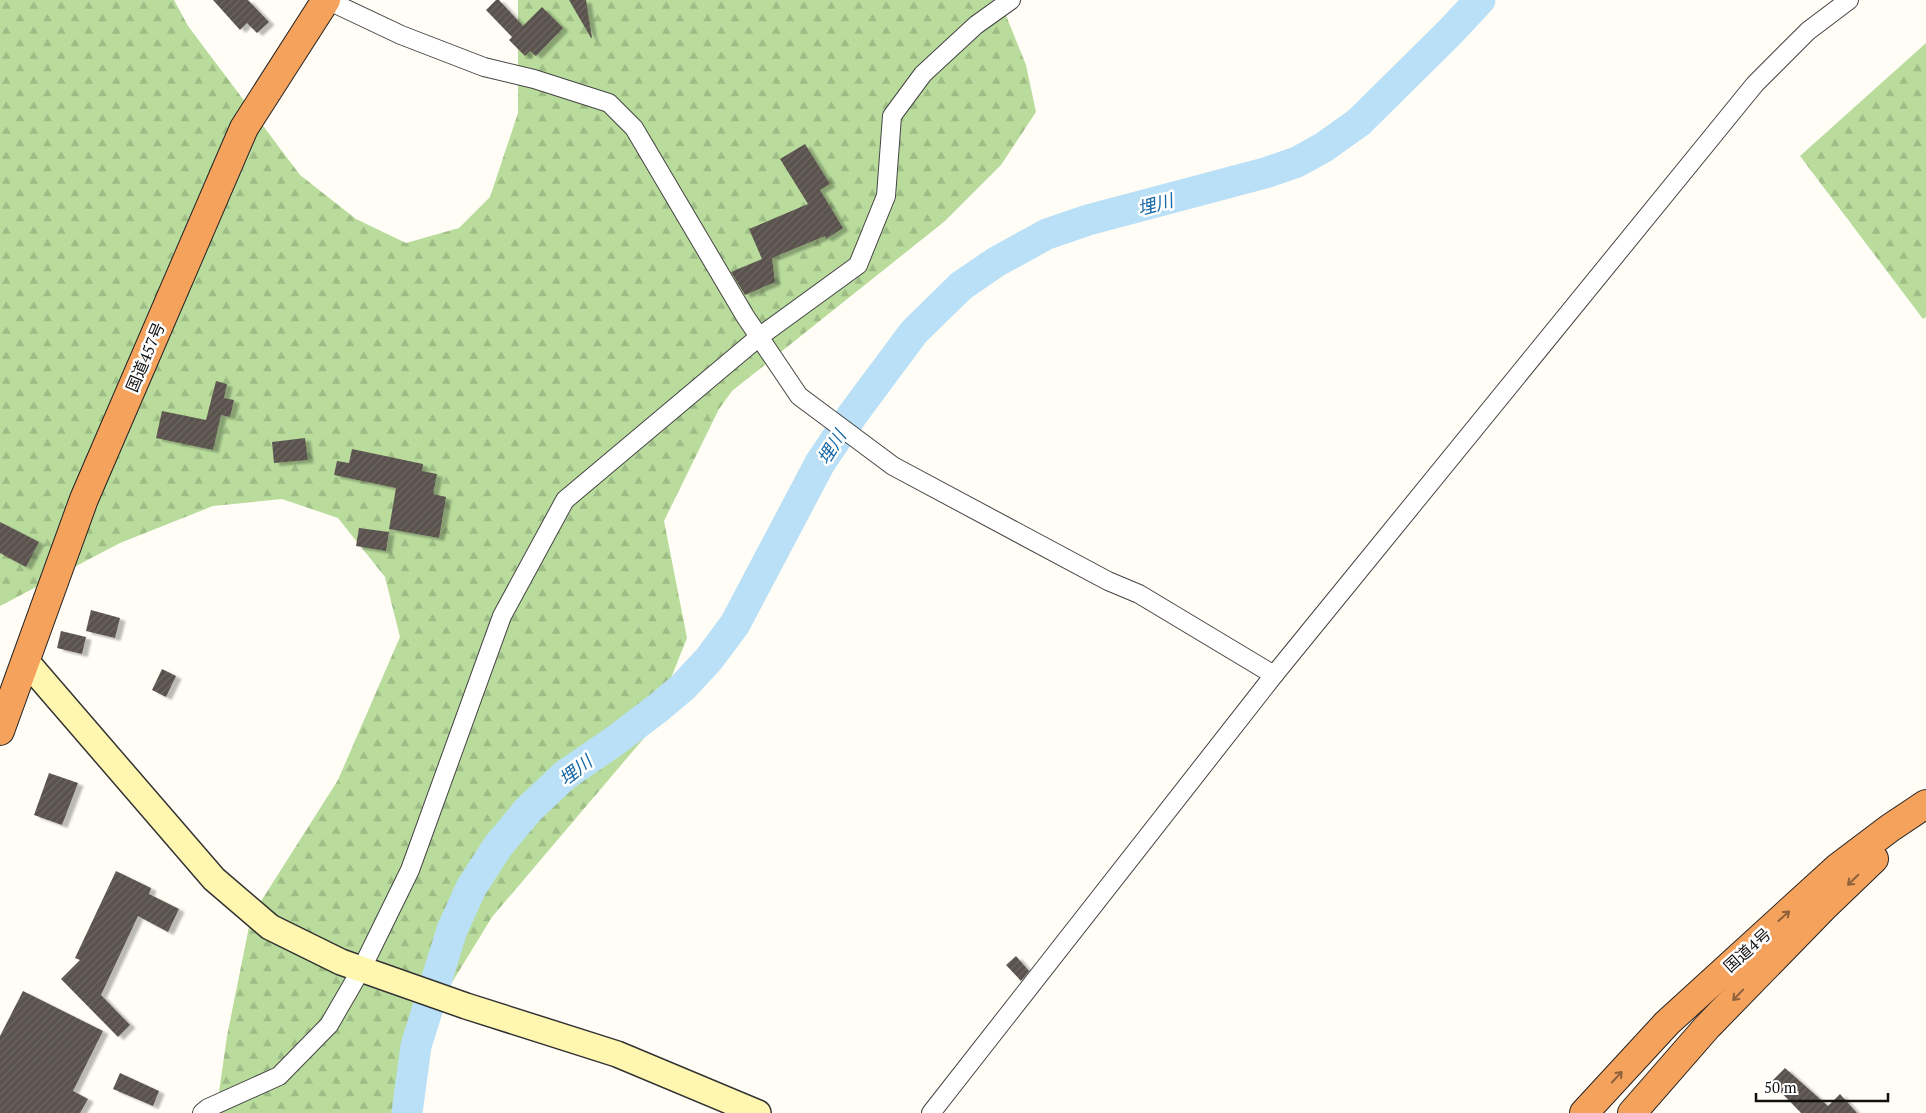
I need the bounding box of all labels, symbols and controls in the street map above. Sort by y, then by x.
water label: 埋川 [1135,187,1177,220]
street label: 国道457号 [120,319,170,395]
water label: 埋川 [811,424,852,469]
water label: 埋川 [553,748,598,791]
one-way arrow [1846,874,1859,886]
one-way arrow [1778,910,1791,922]
street label: 国道4号 [1719,923,1775,977]
one-way arrow [1732,989,1744,1001]
one-way arrow [1611,1070,1623,1083]
scale bar [1756,1070,1888,1102]
text: 50 m [1764,1077,1797,1097]

